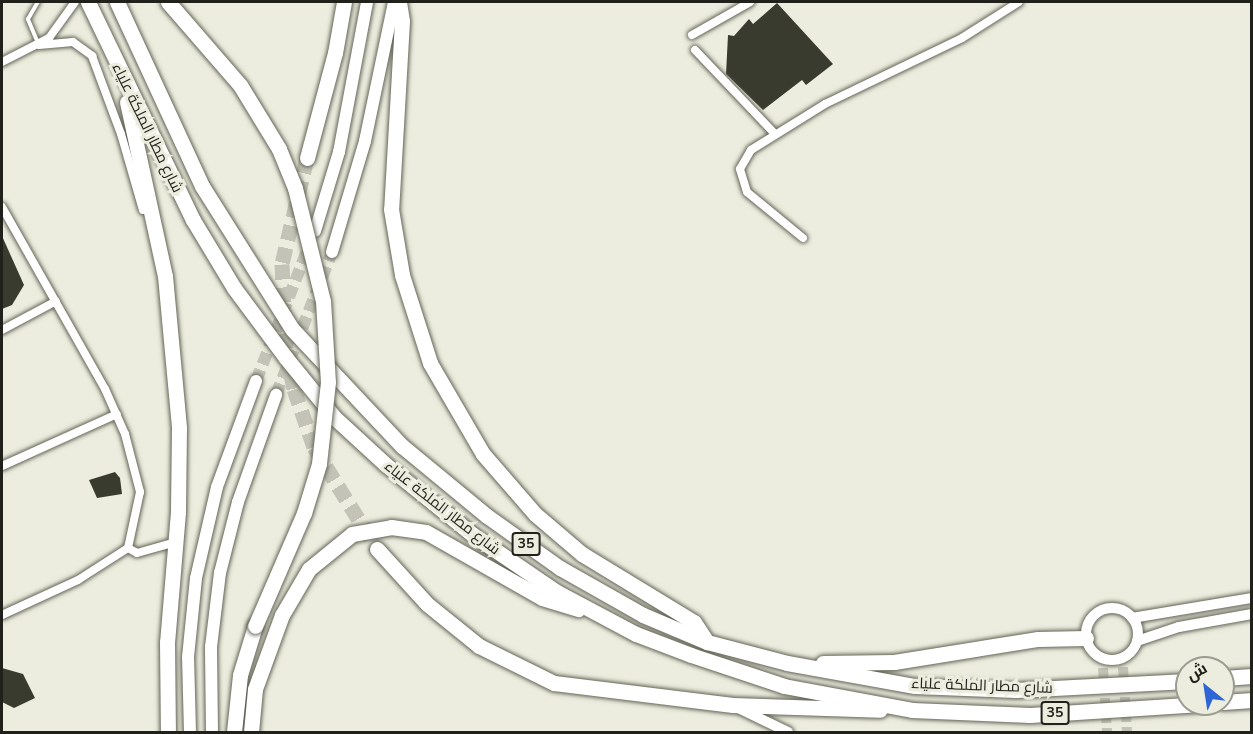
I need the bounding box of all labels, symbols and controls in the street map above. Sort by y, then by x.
street label: شارع مطار الملكة علياء [108,60,186,196]
street label: شارع مطار الملكة علياء [381,457,503,559]
road number: 35 [511,533,541,555]
north arrow [1175,656,1235,716]
text: ش [1183,657,1211,687]
street label: شارع مطار الملكة علياء [911,675,1053,697]
road number: 35 [1040,702,1070,724]

